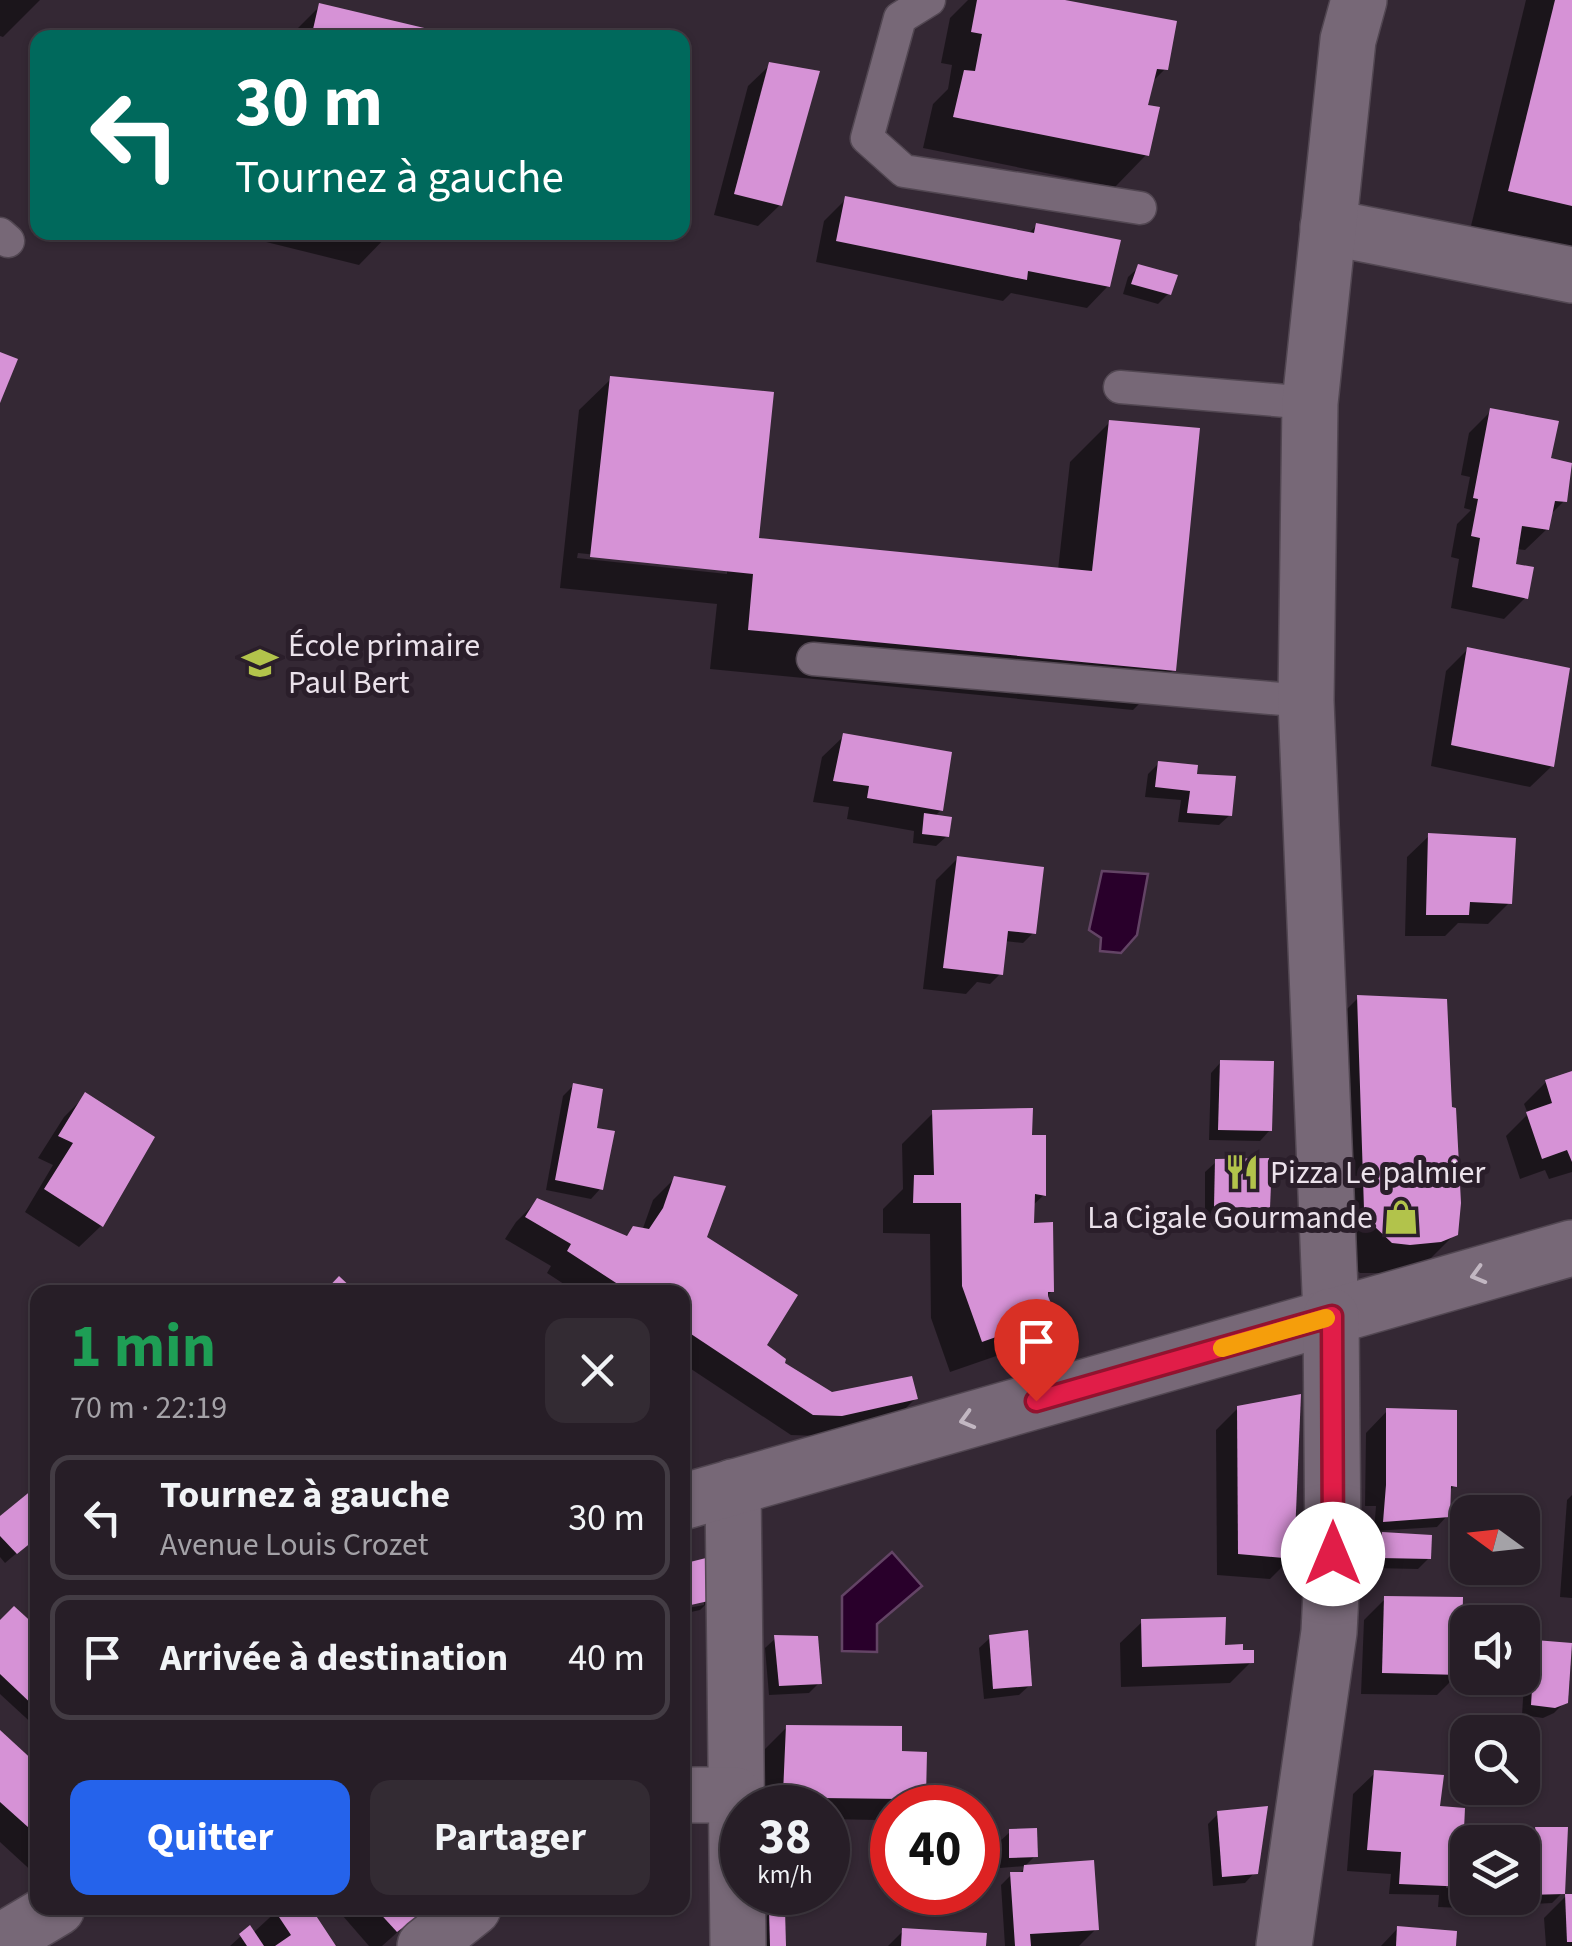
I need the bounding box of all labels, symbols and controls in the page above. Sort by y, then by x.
text: 30 m [235,53,383,153]
icon: left [70,70,200,200]
text: Tournez à gauche [235,146,564,210]
place label: École primaire Paul Bert [288,623,480,706]
school or university icon: École primaire Paul Bert [241,644,279,682]
place label: Pizza Le palmier [1270,1150,1486,1196]
restaurant icon: Pizza Le palmier [1223,1153,1261,1191]
place label: La Cigale Gourmande [1087,1195,1373,1241]
shop icon: La Cigale Gourmande [1382,1198,1420,1236]
one-way arrow [1470,1263,1487,1284]
pin [994,1299,1079,1402]
text: 1 min [70,1305,216,1390]
icon: arrive [1009,1314,1064,1369]
button: close [545,1318,650,1423]
text: 70 m · 22:19 [70,1385,227,1431]
one-way arrow [959,1409,976,1430]
text: Tournez à gauche [160,1468,450,1522]
icon: left [75,1490,130,1545]
text: 30 m [568,1491,645,1545]
north arrow [1450,1495,1540,1585]
map controls [1450,1495,1540,1915]
position arrow [1281,1502,1385,1606]
text: Avenue Louis Crozet [160,1522,429,1568]
button: sound [1450,1605,1540,1695]
icon: arrive [75,1630,130,1685]
text: Arrivée à destination [160,1631,508,1685]
text: 40 m [568,1631,645,1685]
button: search [1450,1715,1540,1805]
button: Quitter [70,1780,350,1895]
button: Partager [370,1780,650,1895]
speed limit sign: 40 [870,1785,1000,1915]
text: 38 [759,1802,811,1873]
button: layers [1450,1825,1540,1915]
text: km/h [757,1857,813,1893]

